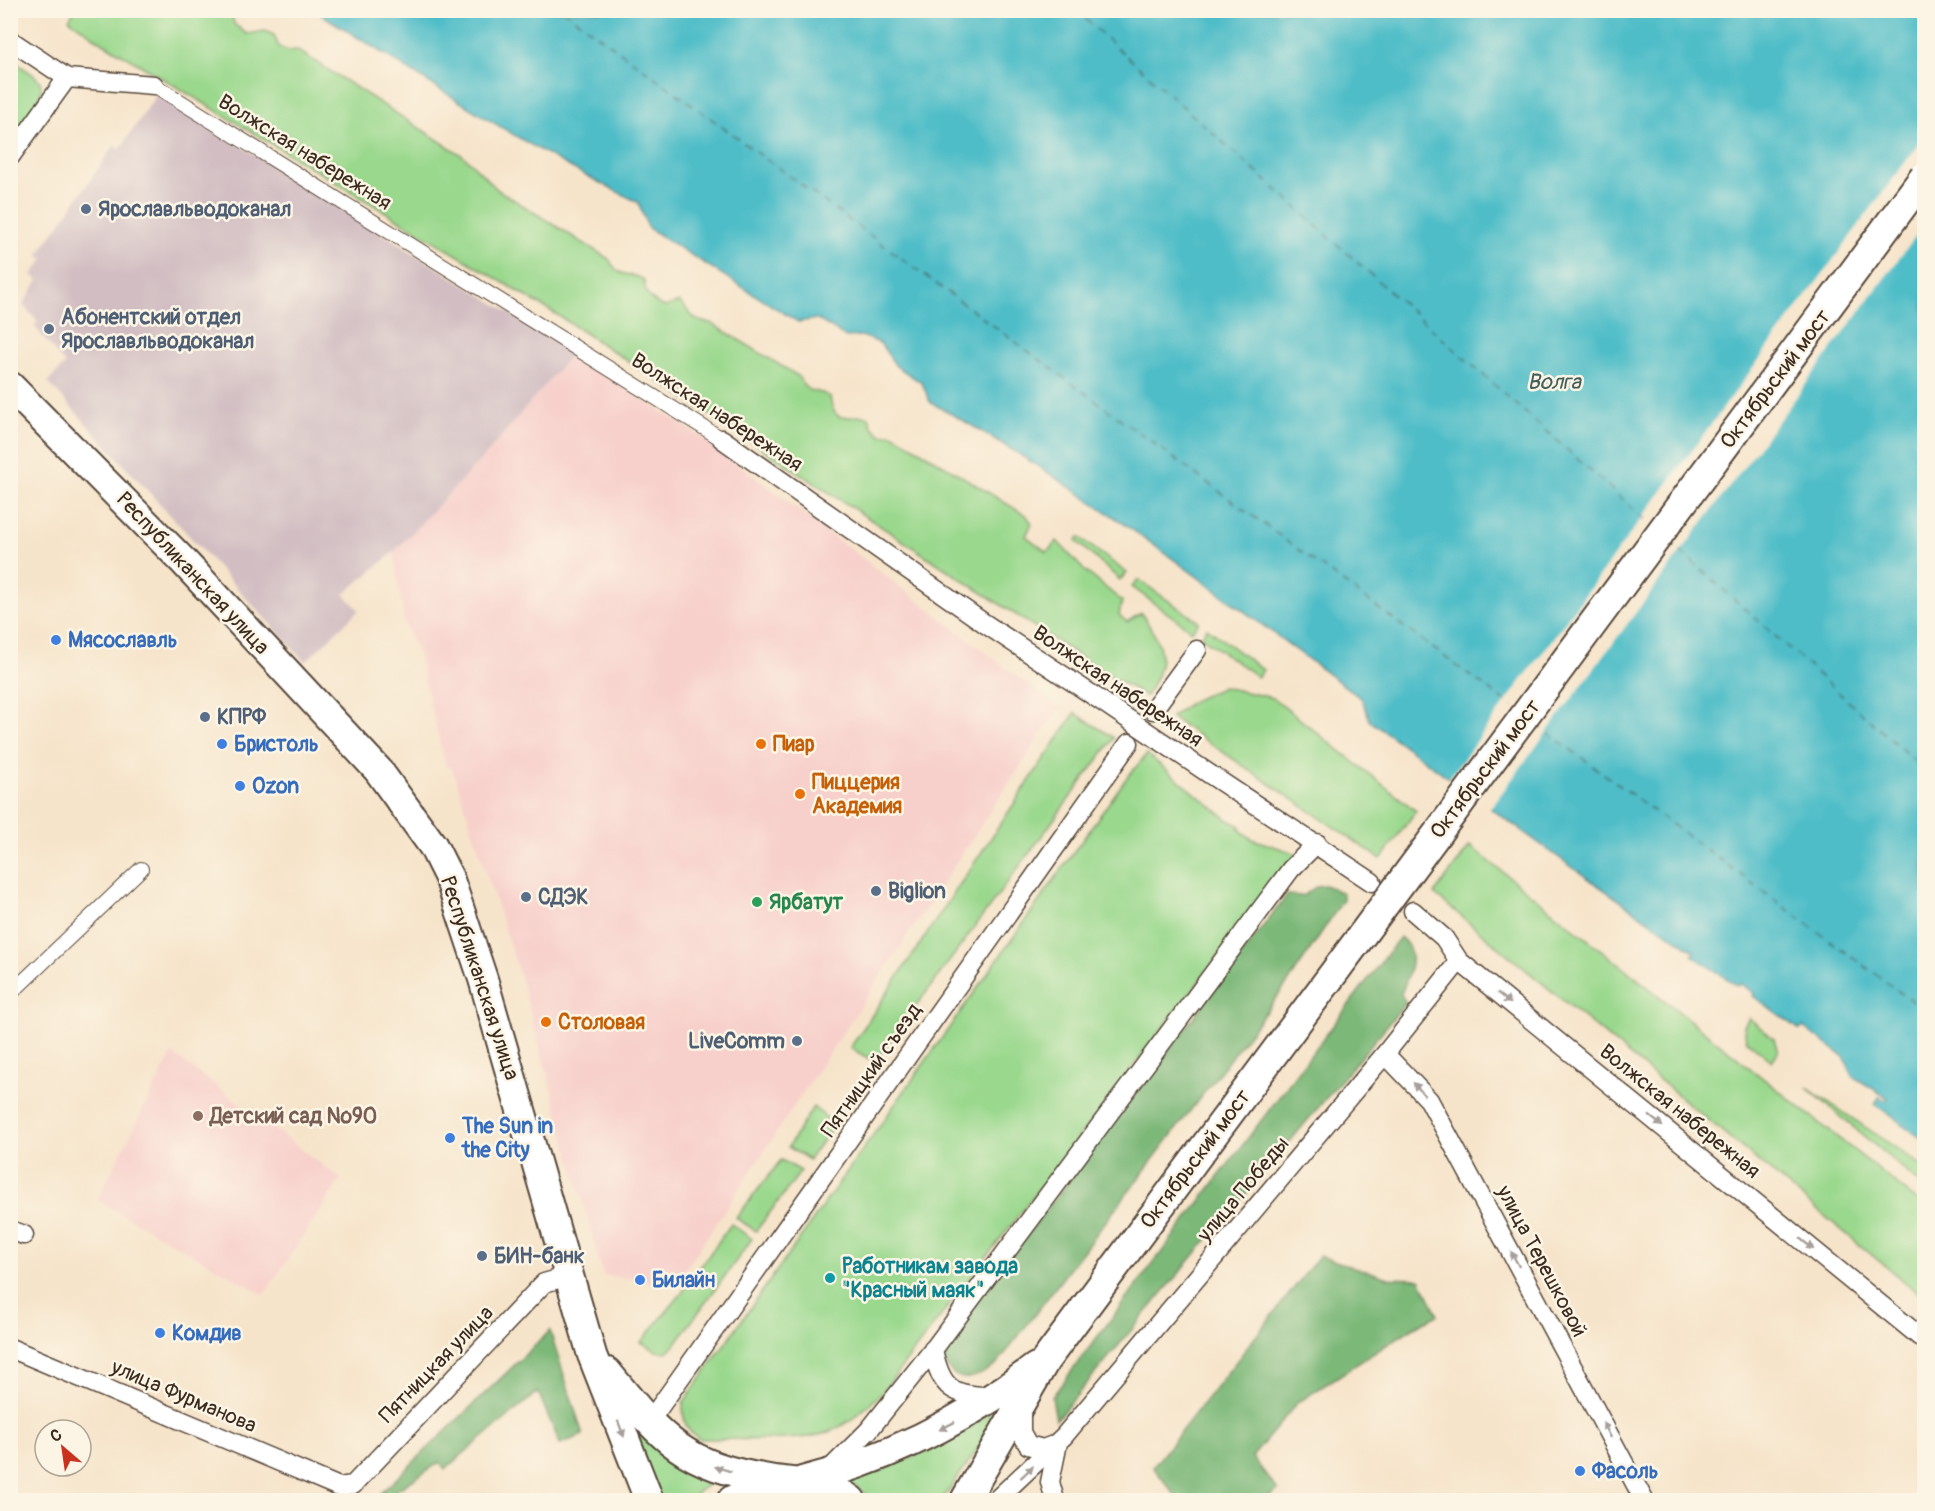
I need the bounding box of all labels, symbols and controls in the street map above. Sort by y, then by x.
street label: Волжская набережная [213,88,396,217]
place label: Ярославльводоканал [98,196,291,223]
marker: Ярославльводоканал [79,202,93,216]
place label: Абонентский отдел Ярославльводоканал [61,304,254,355]
street label: Октябрьский мост [1714,304,1837,454]
marker: Абонентский отдел Ярославльводоканал [42,322,56,336]
street label: Волжская набережная [626,347,808,478]
water label: Волга [1527,368,1583,396]
street label: Республиканская улица [110,486,275,660]
street label: Волжская набережная [1028,620,1208,753]
place label: Мясославль [68,627,177,654]
marker: Мясославль [49,633,63,647]
street label: Октябрьский мост [1424,694,1547,844]
place label: КПРФ [217,704,267,731]
marker: КПРФ [198,710,212,724]
place label: Бристоль [234,731,319,758]
place label: Пиар [773,731,815,758]
marker: Бристоль [215,737,229,751]
marker: Пиар [754,737,768,751]
place label: Пиццерия Академия [812,769,902,820]
place label: Ozon [252,773,299,800]
marker: Ozon [233,779,247,793]
marker: Пиццерия Академия [793,787,807,801]
street label: Республиканская улица [434,873,525,1083]
place label: Biglion [888,878,946,905]
place label: СДЭК [538,884,588,911]
marker: Biglion [869,884,883,898]
place label: Ярбатут [769,889,843,916]
marker: СДЭК [519,890,533,904]
marker: Ярбатут [750,895,764,909]
one-way arrow [1496,991,1512,1004]
street label: Пятницкий съезд [815,998,928,1143]
place label: Столовая [558,1009,645,1036]
marker: Столовая [539,1015,553,1029]
place label: LiveComm [688,1028,785,1055]
marker: LiveComm [790,1034,804,1048]
street label: Волжская набережная [1594,1038,1766,1185]
one-way arrow [1413,1082,1426,1097]
street label: Октябрьский мост [1134,1084,1257,1234]
place label: Детский сад №90 [208,1103,377,1130]
marker: Детский сад №90 [191,1109,205,1123]
place label: The Sun in the City [461,1113,553,1164]
one-way arrow [1648,1114,1663,1126]
marker: The Sun in the City [443,1131,457,1145]
street label: улица Победы [1191,1131,1295,1248]
street label: улица Терешковой [1490,1180,1593,1342]
one-way arrow [1799,1237,1814,1250]
place label: БИН-банк [494,1243,585,1270]
marker: БИН-банк [475,1249,489,1263]
one-way arrow [1510,1250,1520,1267]
place label: Работникам завода "Красный маяк" [842,1253,1018,1304]
place label: Билайн [652,1267,715,1294]
marker: Работникам завода "Красный маяк" [823,1271,837,1285]
marker: Билайн [633,1273,647,1287]
street label: Пятницкая улица [373,1300,499,1429]
place label: Комдив [172,1320,241,1347]
marker: Комдив [153,1326,167,1340]
street label: улица Фурманова [106,1353,261,1439]
north arrow [33,1418,93,1478]
one-way arrow [617,1420,626,1438]
one-way arrow [938,1421,955,1431]
one-way arrow [1602,1422,1612,1439]
text: С [47,1425,65,1447]
place label: Фасоль [1591,1458,1659,1485]
one-way arrow [714,1464,732,1473]
marker: Фасоль [1573,1464,1587,1478]
one-way arrow [1019,1466,1034,1479]

